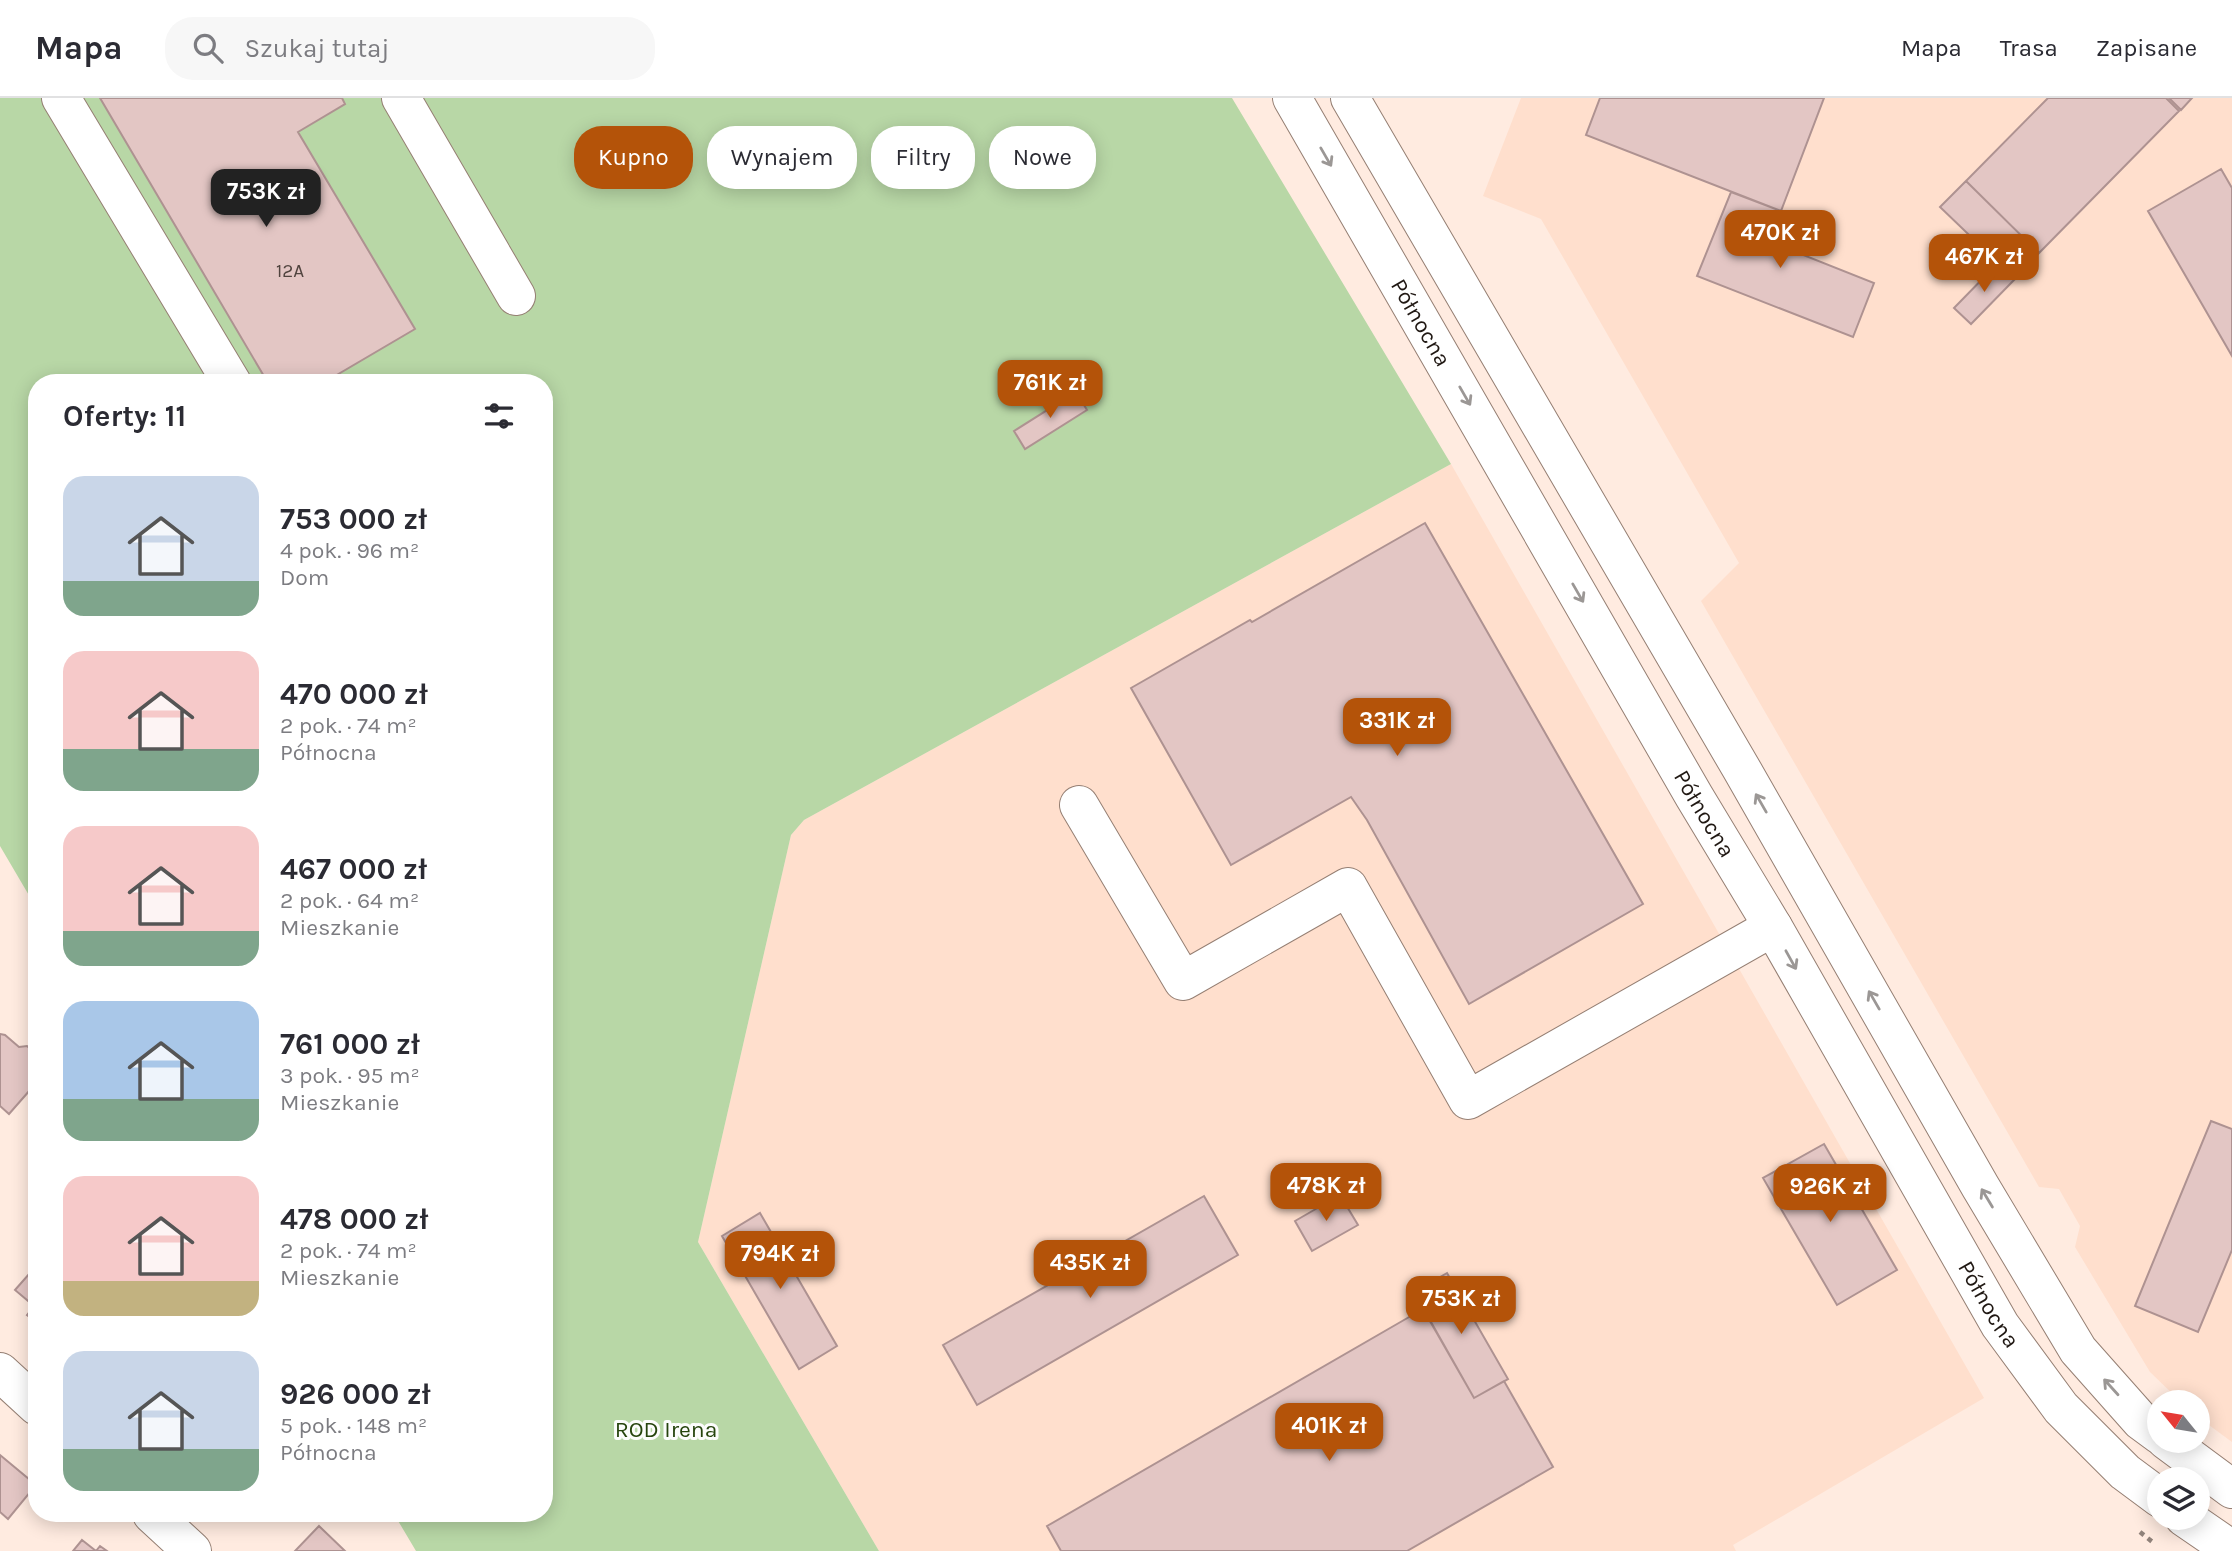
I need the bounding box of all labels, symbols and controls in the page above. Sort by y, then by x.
search box [165,17,655,80]
text: Mapa [35,29,123,67]
icon: search [189,29,227,67]
text: Szukaj tutaj [245,33,389,64]
text: Mapa [1901,34,1962,62]
text: Trasa [2000,34,2058,62]
text: Zapisane [2096,34,2197,62]
chip: Kupno [574,126,693,189]
chip: Wynajem [707,126,857,189]
chip: Filtry [871,126,975,189]
chip: Nowe [989,126,1096,189]
one-way arrow [1320,146,1333,167]
pin: 753K zł [201,170,331,229]
text: 753K zł [227,178,305,205]
pin: 470K zł [1715,211,1845,270]
text: 470K zł [1741,219,1819,246]
pin: 467K zł [1919,234,2049,294]
text: 467K zł [1945,243,2023,270]
house number: 12A [276,260,304,282]
street label: Północna [1385,274,1457,371]
pin: 761K zł [985,360,1115,420]
text: 761K zł [1014,369,1086,396]
one-way arrow [1458,386,1472,406]
icon: filters [480,397,518,435]
text: Oferty: 11 [63,398,186,434]
text: 753 000 zł [280,501,427,537]
icon: home [119,504,203,588]
text: 4 pok. · 96 m² [280,537,419,564]
text: Dom [280,564,329,591]
one-way arrow [1571,583,1585,603]
text: 470 000 zł [280,676,428,712]
icon: home [119,679,203,763]
pin: 331K zł [1332,698,1462,758]
text: 331K zł [1359,707,1435,734]
text: 2 pok. · 74 m² [280,712,417,739]
text: Północna [280,739,377,766]
street label: Północna [1668,765,1741,862]
one-way arrow [1754,793,1768,813]
text: 467 000 zł [280,851,427,887]
icon: home [119,854,203,938]
text: 2 pok. · 64 m² [280,887,419,914]
text: Mieszkanie [280,914,399,941]
one-way arrow [1784,949,1798,969]
one-way arrow [1867,991,1881,1011]
text: 761 000 zł [280,1026,420,1062]
icon: home [119,1029,203,1113]
text: 3 pok. · 95 m² [280,1062,420,1089]
text: Mieszkanie [280,1089,399,1116]
pin: 478K zł [1261,1164,1391,1223]
pin: 926K zł [1765,1164,1895,1224]
text: 478K zł [1286,1172,1366,1199]
text: 926K zł [1789,1173,1871,1200]
one-way arrow [1979,1188,1993,1208]
text: 478 000 zł [280,1201,428,1237]
icon: home [119,1204,203,1288]
pin: 794K zł [715,1232,845,1291]
text: 2 pok. · 74 m² [280,1237,417,1264]
text: 794K zł [741,1240,819,1267]
pin: 435K zł [1025,1240,1155,1300]
text: 435K zł [1050,1249,1130,1276]
street label: Północna [1952,1256,2025,1353]
text: Mieszkanie [280,1264,399,1291]
pin: 753K zł [1396,1276,1526,1336]
text: 753K zł [1422,1285,1500,1312]
text: 926 000 zł [280,1376,431,1412]
icon: home [119,1379,203,1463]
one-way arrow [2103,1379,2119,1397]
north arrow [2147,1390,2210,1452]
map controls [2147,1390,2210,1530]
pin: 401K zł [1264,1404,1394,1463]
text: 5 pok. · 148 m² [280,1412,427,1439]
text: 401K zł [1291,1412,1367,1439]
park label: ROD Irena [615,1416,717,1443]
text: Północna [280,1439,377,1466]
button: layers [2147,1467,2210,1530]

